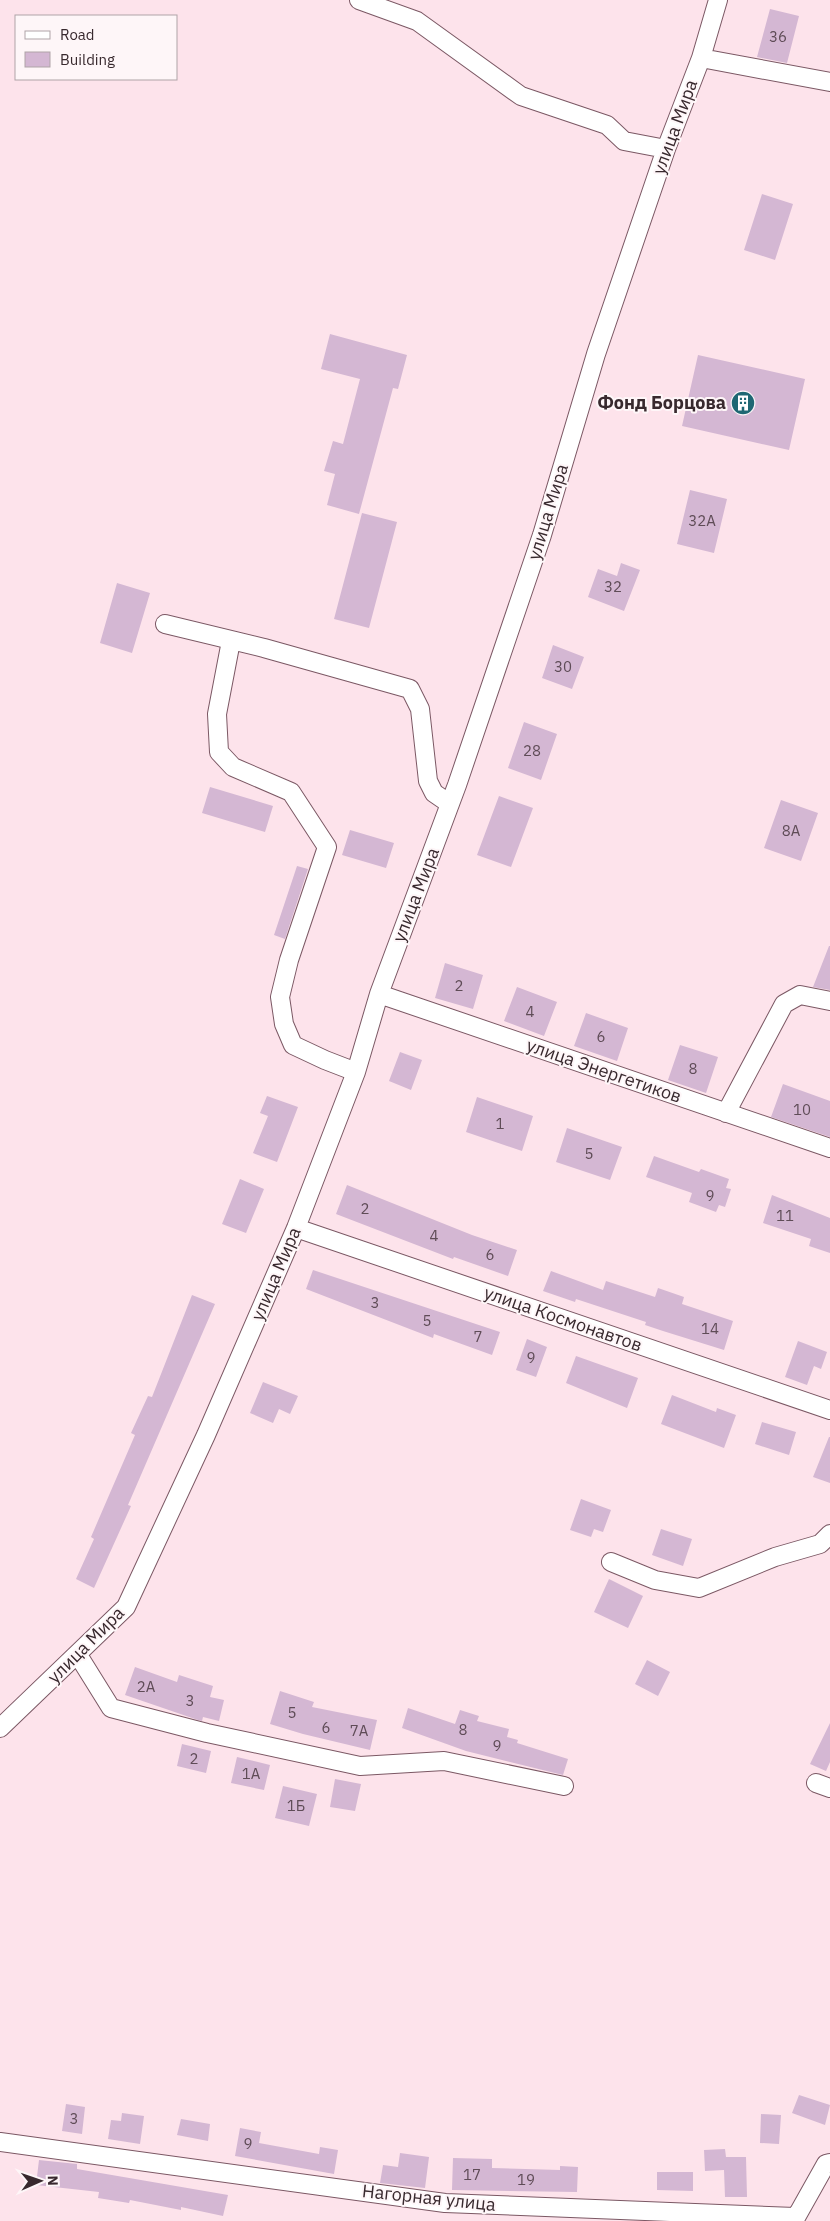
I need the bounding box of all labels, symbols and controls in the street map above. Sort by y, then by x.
legend [15,15,178,80]
text: Road [60,25,95,44]
house number: 36 [769,27,787,46]
text: Building [60,50,115,69]
street label: улица Мира [647,76,702,177]
building icon: Фонд Борцова [730,390,756,416]
place label: Фонд Борцова [598,391,726,414]
street label: улица Мира [522,461,573,563]
house number: 32А [688,511,716,530]
house number: 32 [604,577,622,596]
house number: 30 [554,657,572,676]
house number: 28 [523,741,541,760]
house number: 8А [782,821,801,840]
street label: улица Мира [387,844,444,945]
house number: 2 [454,976,464,995]
house number: 4 [525,1002,535,1021]
house number: 6 [596,1027,606,1046]
street label: улица Энергетиков [524,1033,685,1108]
house number: 8 [688,1059,698,1078]
house number: 10 [793,1100,811,1119]
house number: 1 [495,1114,505,1133]
house number: 5 [584,1144,594,1163]
house number: 9 [705,1186,715,1205]
house number: 2 [360,1199,370,1218]
house number: 11 [776,1206,794,1225]
street label: улица Мира [246,1223,306,1324]
house number: 4 [429,1226,439,1245]
house number: 6 [485,1245,495,1264]
street label: улица Космонавтов [481,1281,645,1356]
house number: 3 [370,1293,380,1312]
house number: 5 [422,1311,432,1330]
house number: 14 [701,1319,719,1338]
house number: 7 [473,1327,483,1346]
house number: 9 [526,1348,536,1367]
street label: улица Мира [42,1601,129,1688]
house number: 2А [137,1677,156,1696]
house number: 3 [185,1691,195,1710]
house number: 5 [287,1703,297,1722]
house number: 6 [321,1718,331,1737]
house number: 8 [458,1720,468,1739]
house number: 7А [350,1721,369,1740]
house number: 9 [492,1736,502,1755]
house number: 2 [189,1749,199,1768]
house number: 1А [242,1764,261,1783]
house number: 1Б [287,1796,305,1815]
house number: 3 [69,2109,79,2128]
house number: 9 [243,2134,253,2153]
north arrow [15,2156,65,2206]
house number: 17 [463,2165,481,2184]
house number: 19 [517,2170,535,2189]
text: N [44,2175,62,2186]
street label: Нагорная улица [361,2179,497,2216]

